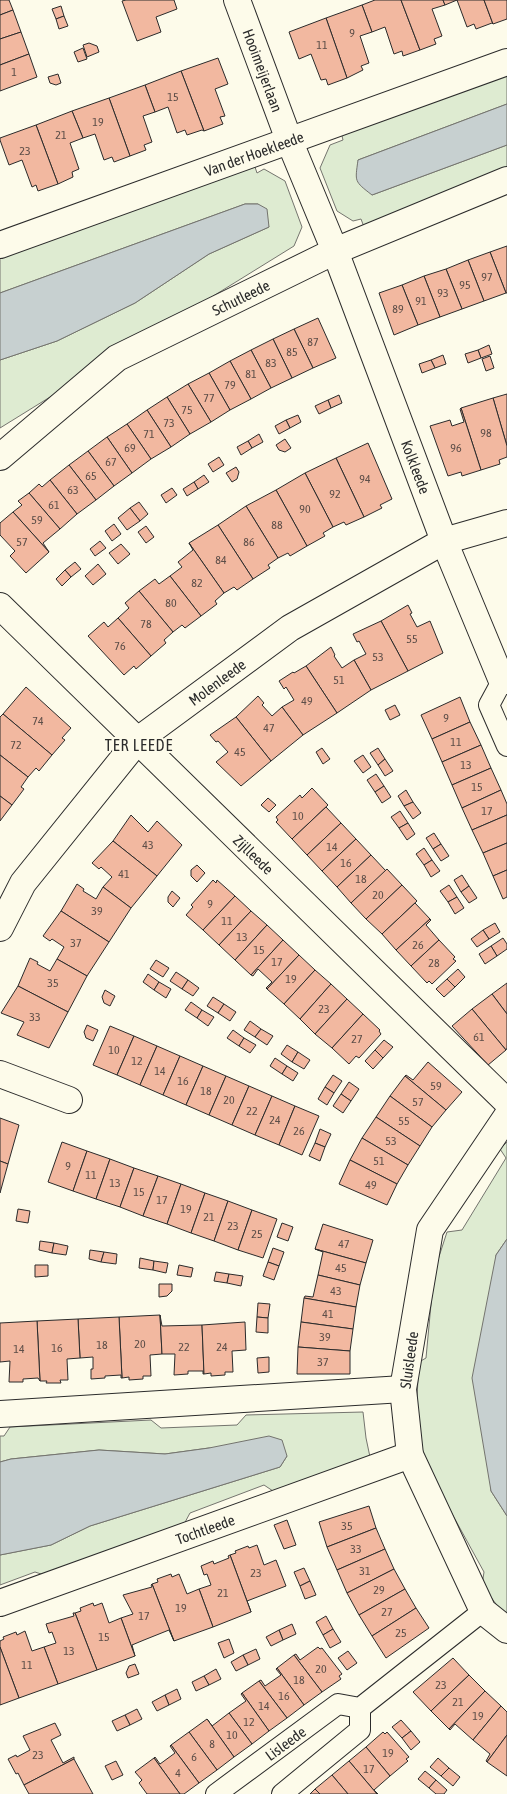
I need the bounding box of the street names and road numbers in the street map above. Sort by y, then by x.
street label: Hooimeijerlaan [240,26,286,114]
street label: Van der Hoekleede [202,128,306,179]
street label: Schutleede [209,276,272,319]
street label: Kolkleede [398,438,434,496]
street label: Molenleede [185,655,249,708]
street label: Zijlleede [230,831,277,878]
street label: Sluisleede [397,1330,421,1390]
street label: Tochtleede [173,1511,237,1547]
street label: Lisleede [262,1722,309,1763]

